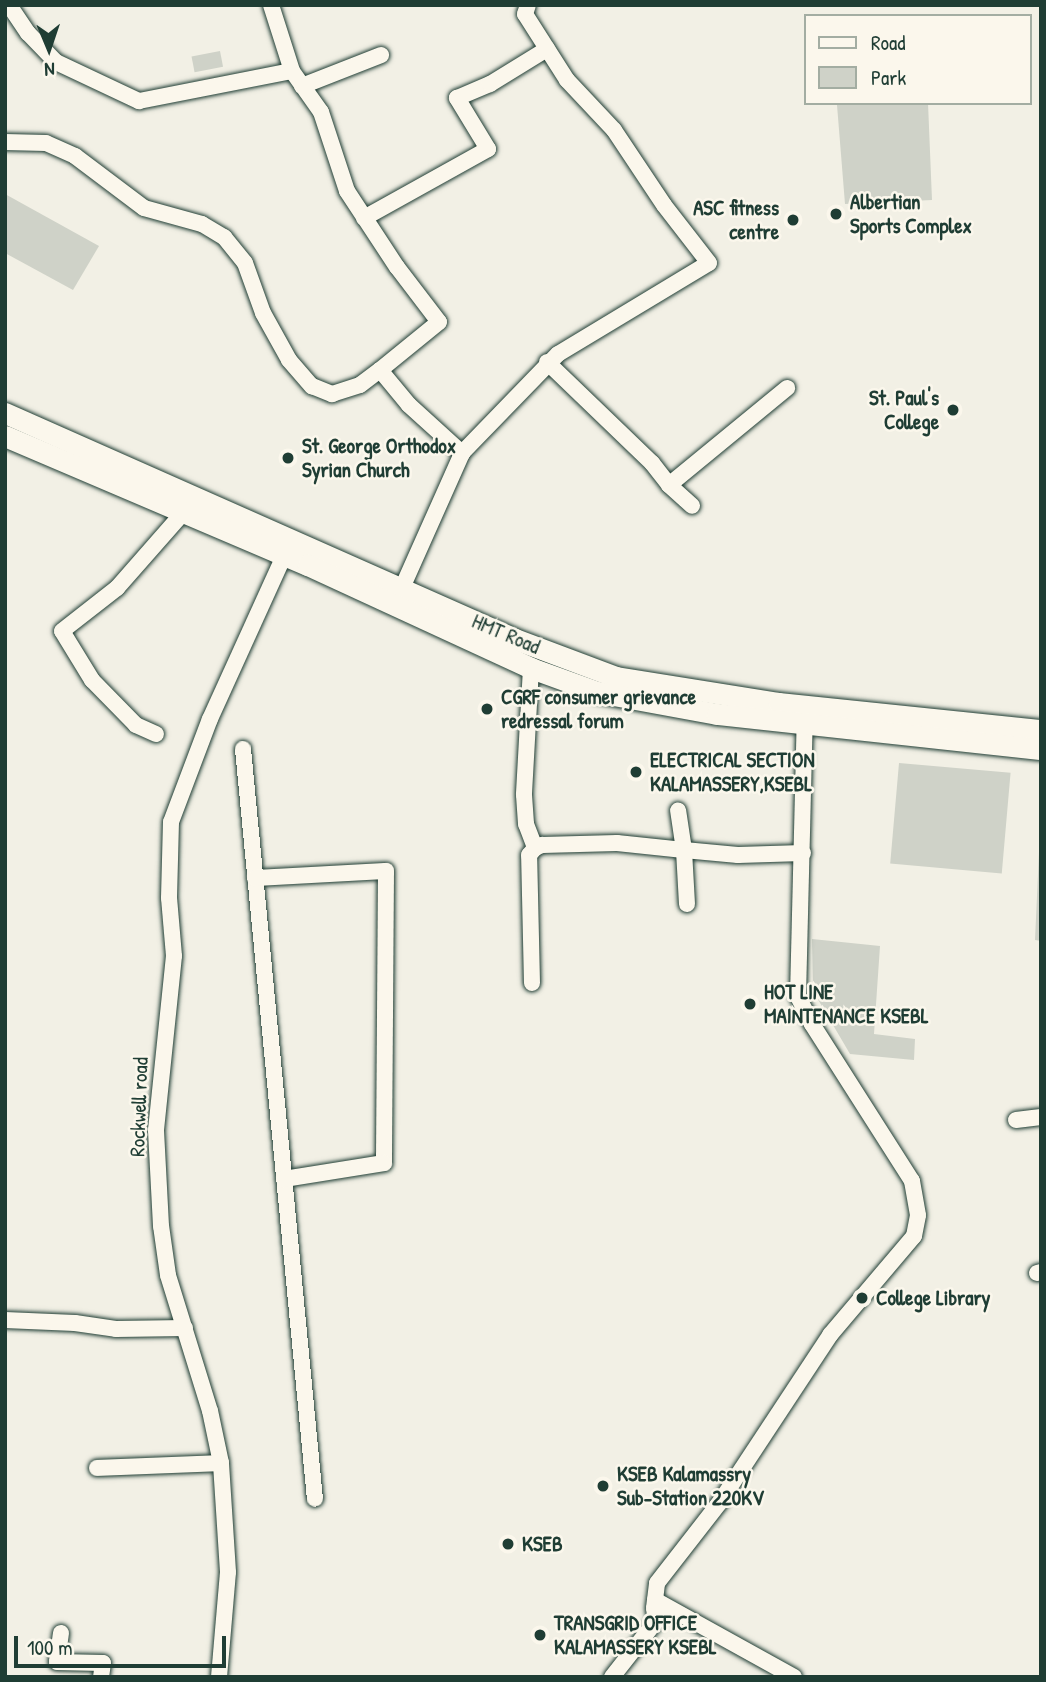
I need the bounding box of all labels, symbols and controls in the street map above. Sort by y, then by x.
north arrow [14,14,84,84]
legend [804,14,1032,105]
text: Road [871,28,905,57]
text: N [44,57,55,83]
text: Park [871,63,906,92]
place label: Albertian Sports Complex [850,189,972,239]
place label: ASC fitness centre [693,195,779,245]
marker: Albertian Sports Complex [828,206,844,222]
marker: ASC fitness centre [785,212,801,228]
place label: St. Paul's College [869,385,939,435]
marker: St. Paul's College [945,402,961,418]
place label: St. George Orthodox Syrian Church [302,433,456,483]
marker: St. George Orthodox Syrian Church [280,450,296,466]
street label: HMT Road [468,608,544,660]
place label: CGRF consumer grievance redressal forum [501,684,696,734]
marker: CGRF consumer grievance redressal forum [479,701,495,717]
place label: ELECTRICAL SECTION KALAMASSERY,KSEBL [650,747,815,797]
marker: ELECTRICAL SECTION KALAMASSERY,KSEBL [628,764,644,780]
place label: HOT LINE MAINTENANCE KSEBL [764,979,929,1029]
marker: HOT LINE MAINTENANCE KSEBL [742,996,758,1012]
street label: Rockwell road [125,1057,153,1157]
place label: College Library [876,1285,990,1311]
marker: College Library [854,1290,870,1306]
place label: KSEB Kalamassry Sub-Station 220KV [617,1461,764,1511]
marker: KSEB Kalamassry Sub-Station 220KV [595,1478,611,1494]
place label: KSEB [522,1531,563,1557]
marker: KSEB [500,1536,516,1552]
place label: TRANSGRID OFFICE KALAMASSERY KSEBL [554,1610,717,1660]
scale bar [18,1622,229,1666]
marker: TRANSGRID OFFICE KALAMASSERY KSEBL [532,1627,548,1643]
text: 100 m [27,1633,73,1662]

